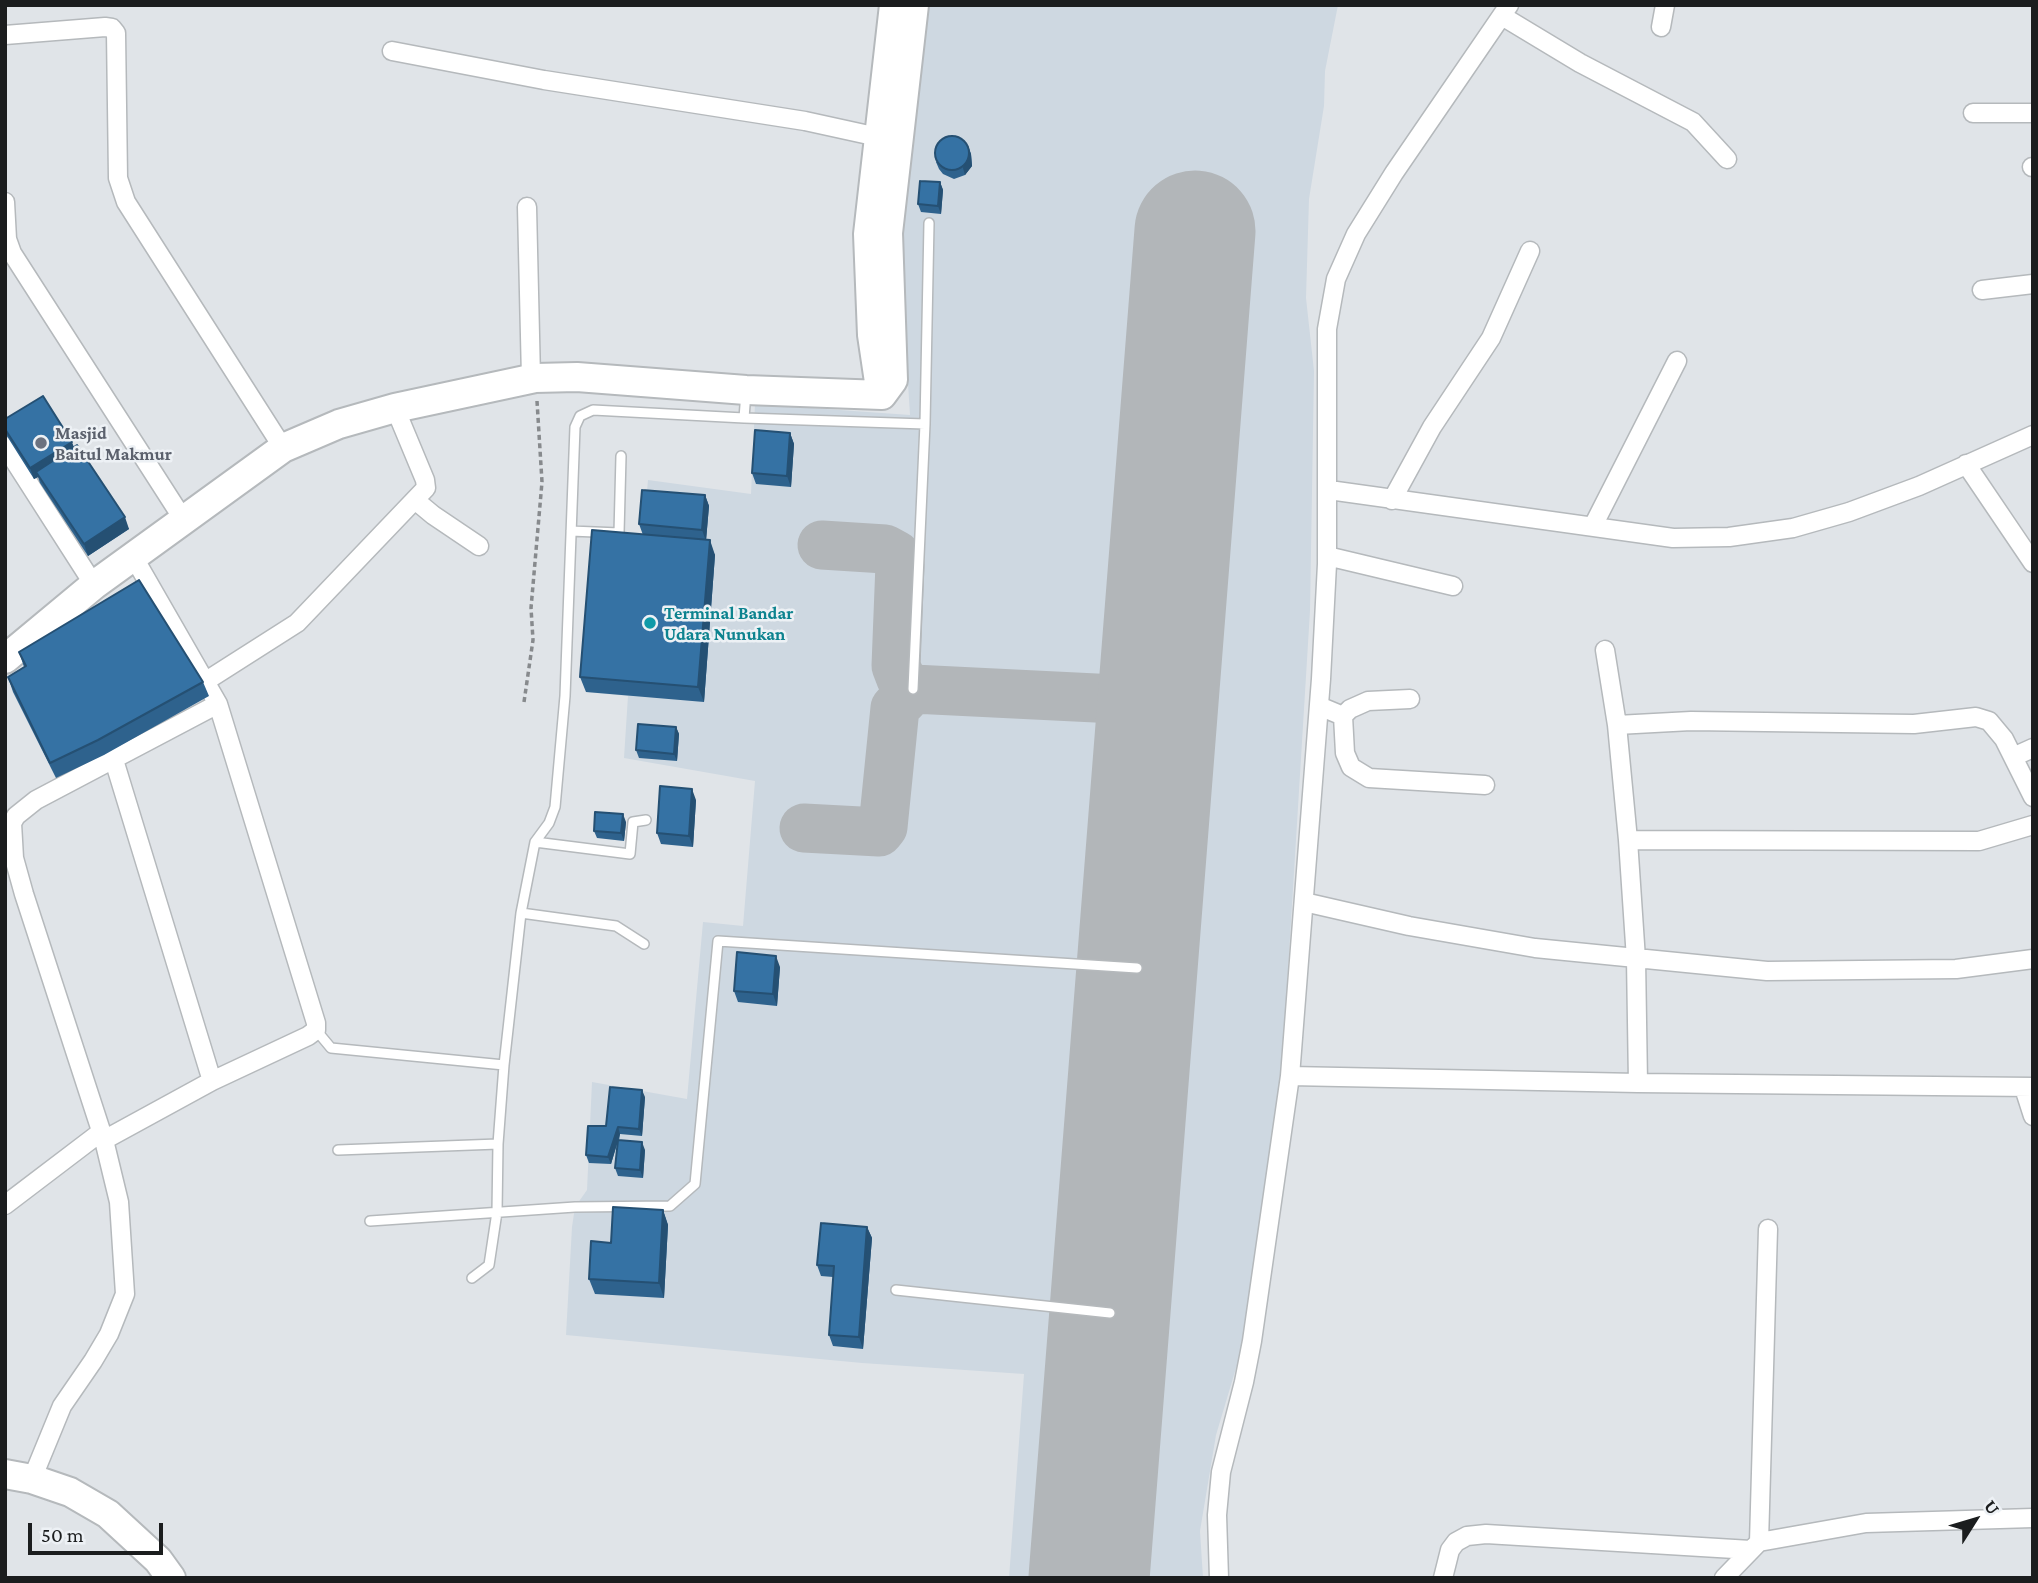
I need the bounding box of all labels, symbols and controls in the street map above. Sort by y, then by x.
place label: Masjid Baitul Makmur [55,422,172,464]
marker: Masjid Baitul Makmur [33,435,49,451]
place label: Terminal Bandar Udara Nunukan [664,602,793,644]
marker: Terminal Bandar Udara Nunukan [642,615,658,631]
north arrow [1940,1485,2010,1555]
text: U [1980,1496,2004,1519]
scale bar [32,1510,166,1554]
text: 50 m [41,1523,84,1547]

